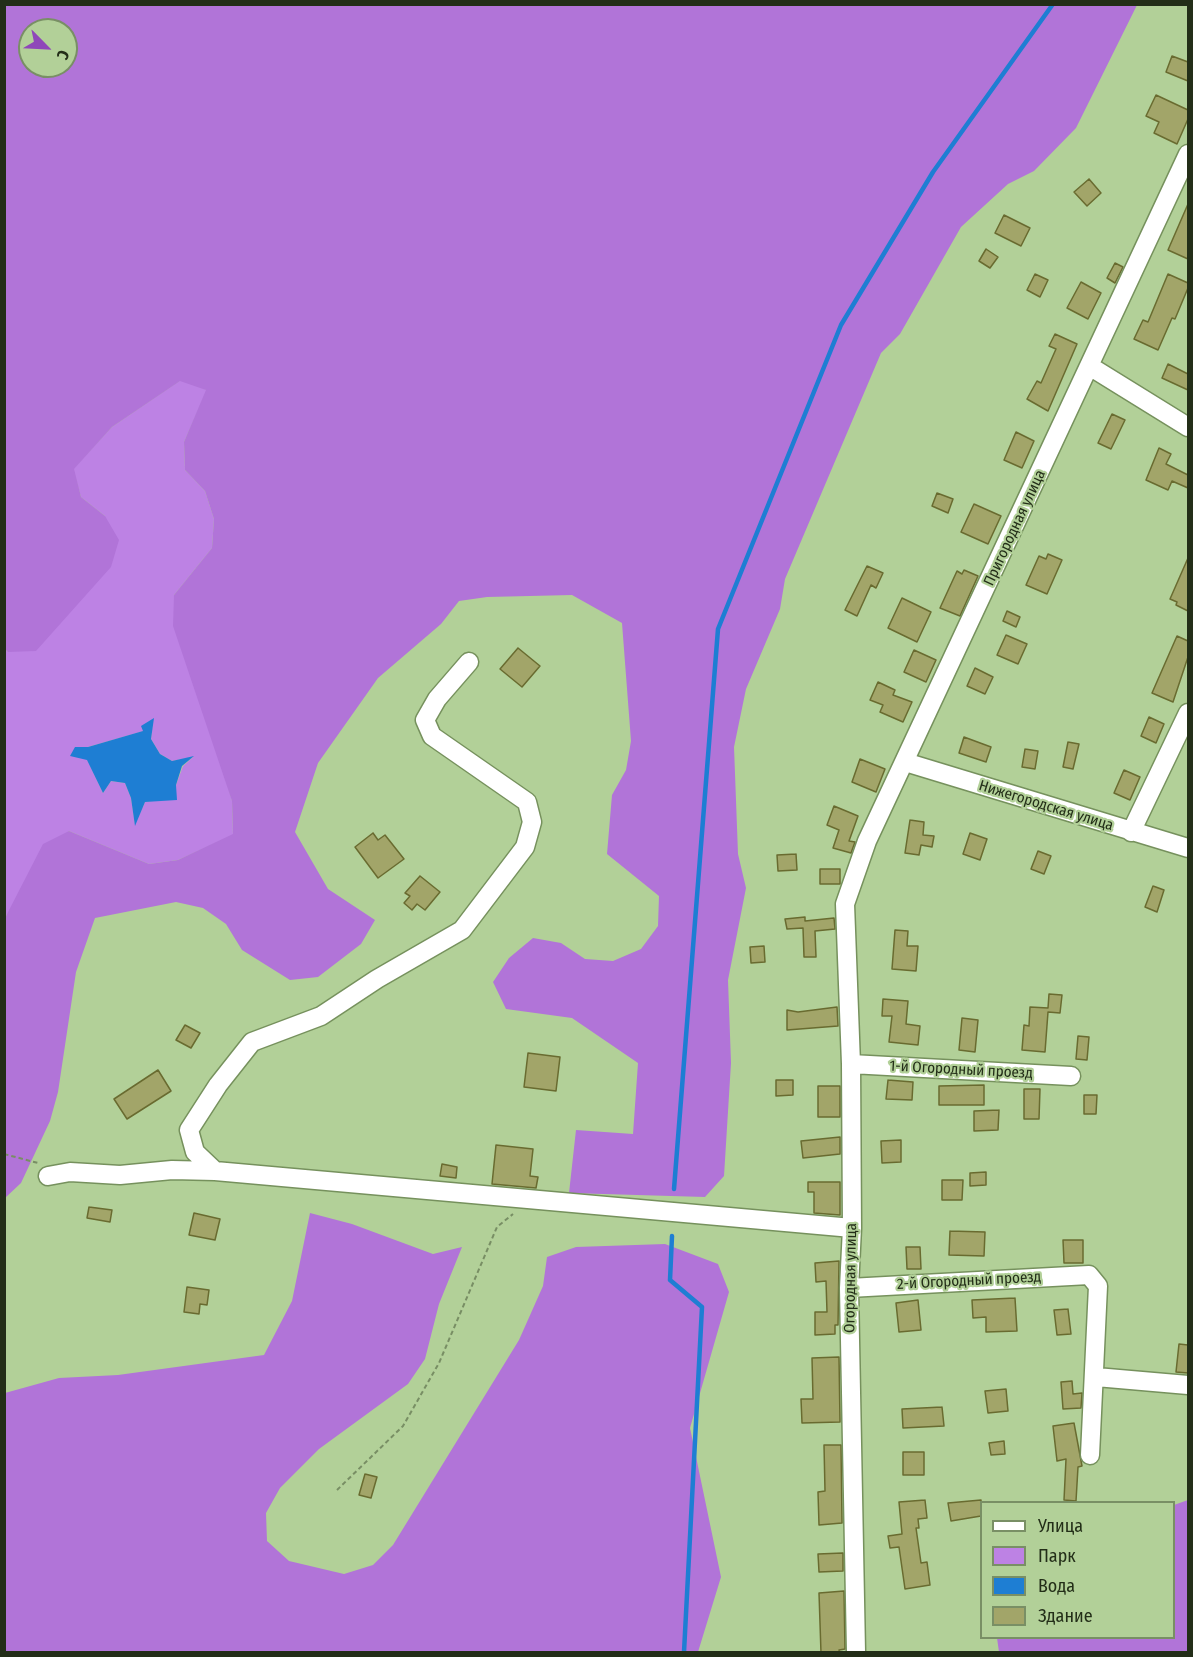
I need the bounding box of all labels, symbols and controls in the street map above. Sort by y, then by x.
north arrow [18,18,78,78]
text: С [53,47,73,62]
street label: Пригородная улица [980,467,1050,589]
street label: Нижегородская улица [977,777,1115,835]
street label: 1-й Огородный проезд [889,1057,1033,1083]
street label: Огородная улица [841,1223,861,1333]
street label: 2-й Огородный проезд [897,1268,1041,1294]
legend [980,1501,1175,1639]
text: Улица [1038,1515,1083,1537]
text: Парк [1038,1545,1076,1567]
text: Вода [1038,1575,1075,1597]
text: Здание [1038,1605,1093,1627]

